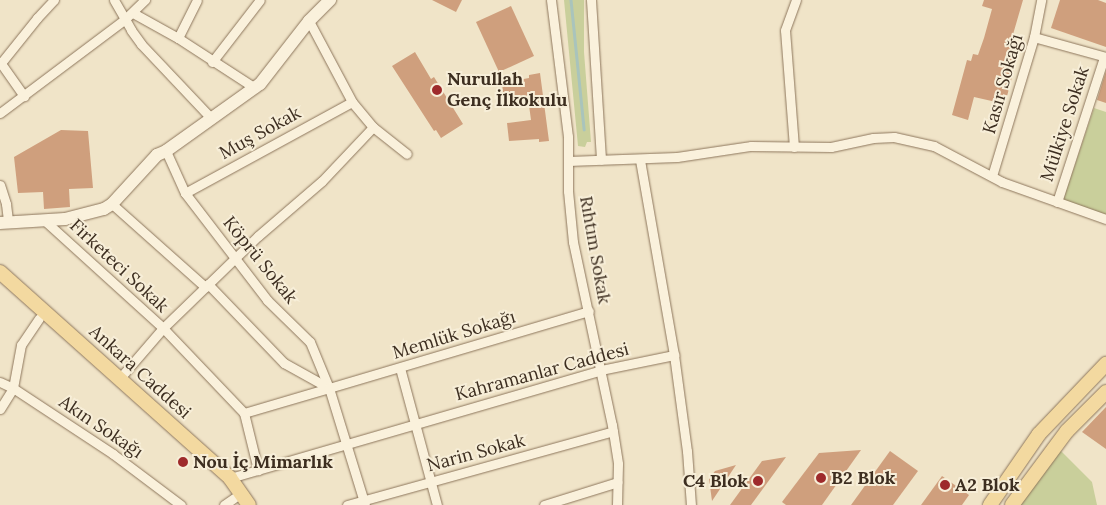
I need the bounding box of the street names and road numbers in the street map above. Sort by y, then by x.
street label: Kasır Sokağı [978,32,1028,136]
street label: Mülkiye Sokak [1036,64,1094,184]
street label: Muş Sokak [216,102,304,164]
street label: Rıhtım Sokak [575,194,615,306]
street label: Köprü Sokak [218,212,302,308]
street label: Firketeci Sokak [65,215,173,317]
street label: Memlük Sokağı [390,306,518,364]
street label: Ankara Caddesi [85,321,195,423]
street label: Kahramanlar Caddesi [453,338,631,406]
street label: Akın Sokağı [55,391,147,463]
street label: Narin Sokak [425,430,527,476]

